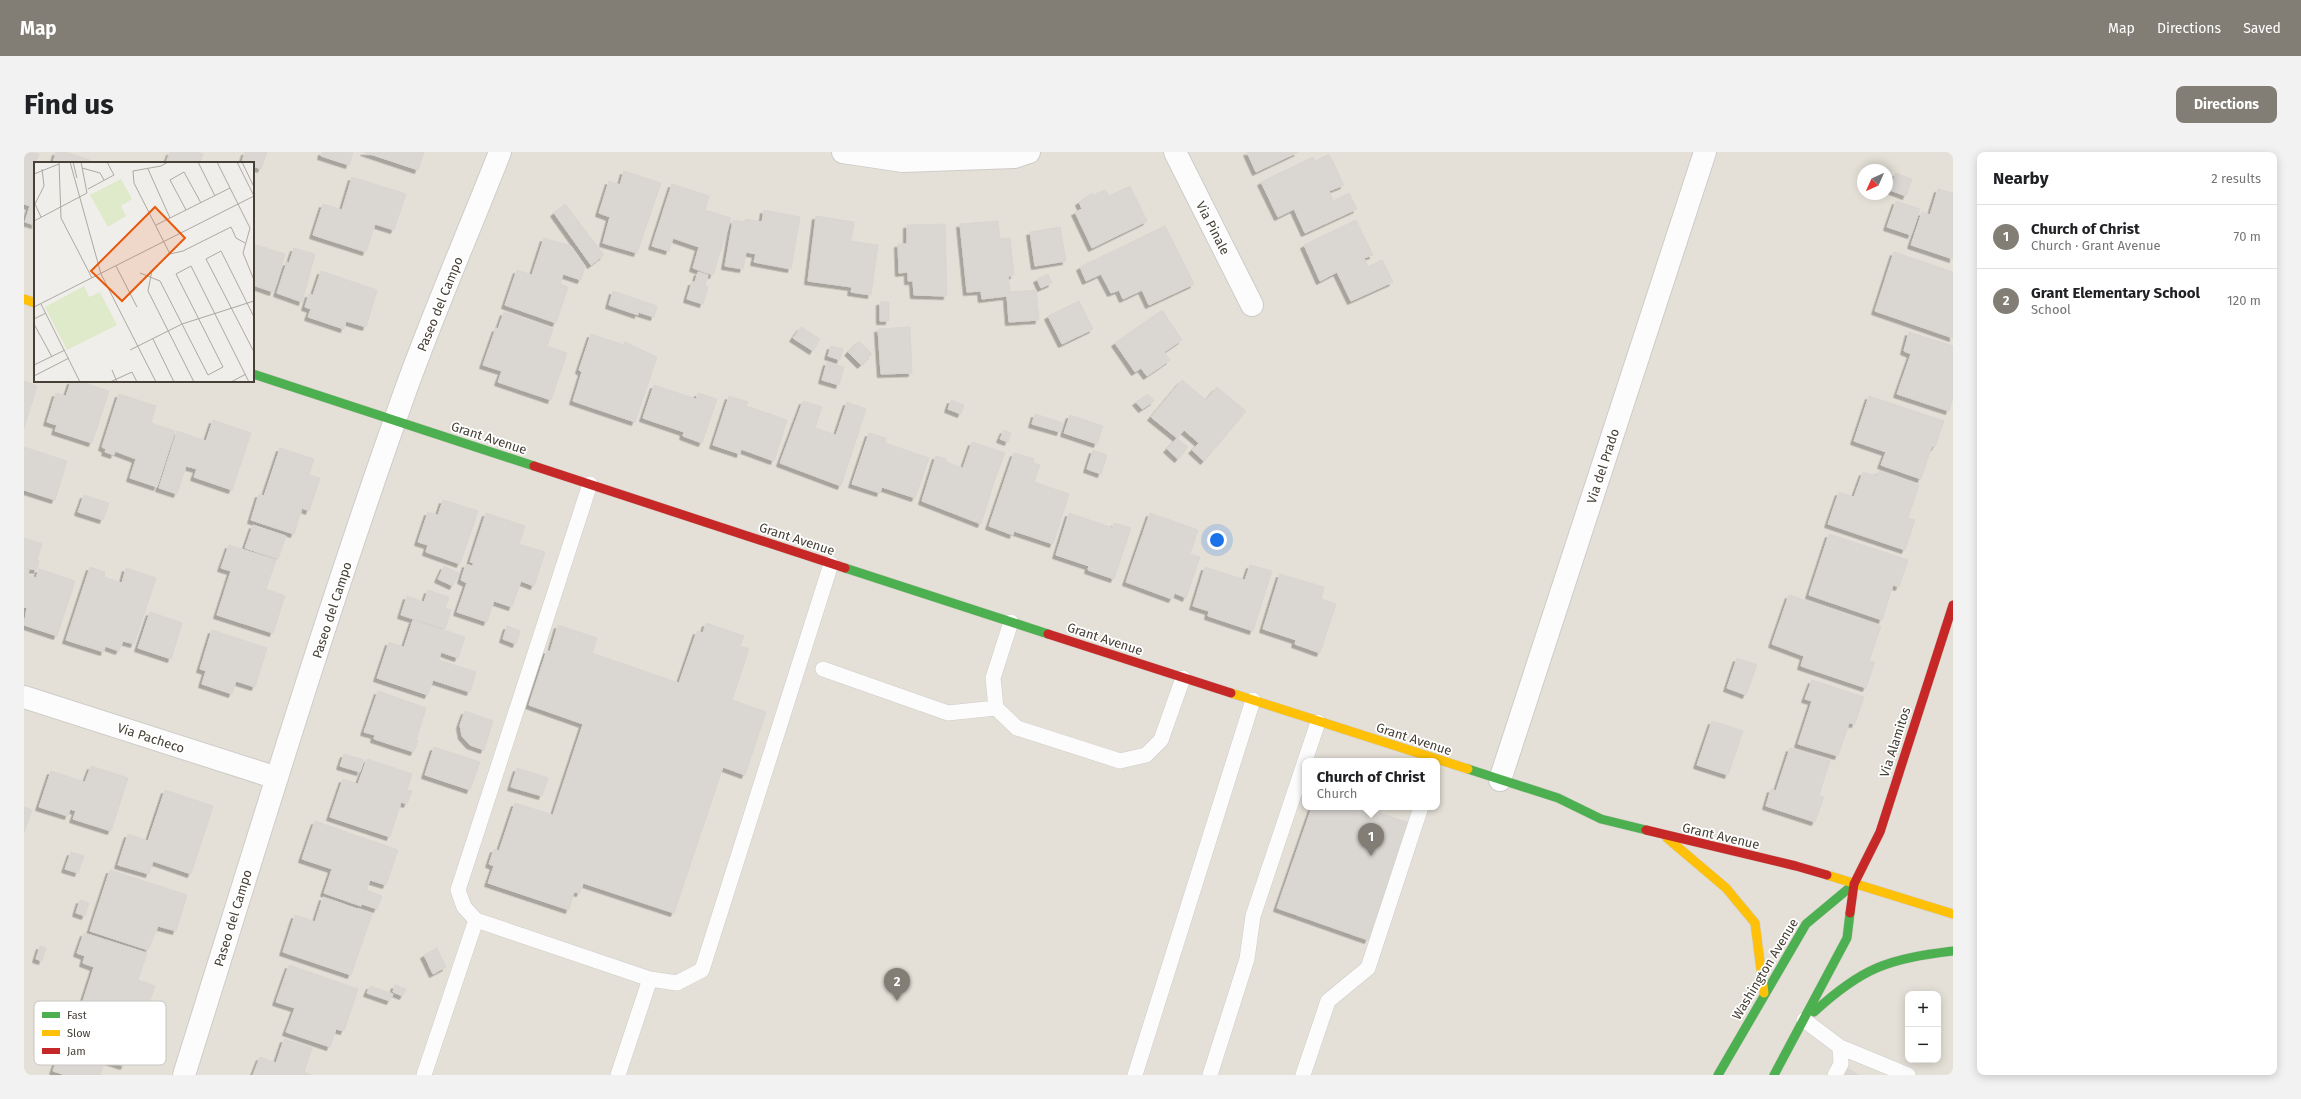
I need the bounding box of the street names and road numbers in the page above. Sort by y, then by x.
street label: Via Pinale [1193,199,1233,257]
street label: Paseo del Campo [414,254,466,354]
street label: Grant Avenue [449,419,529,457]
street label: Via del Prado [1584,427,1622,505]
street label: Grant Avenue [757,520,837,558]
street label: Paseo del Campo [309,560,355,660]
street label: Grant Avenue [1065,620,1145,658]
street label: Via Alamitos [1877,705,1913,779]
street label: Via Pacheco [115,720,187,756]
street label: Grant Avenue [1374,720,1454,758]
street label: Grant Avenue [1681,820,1761,852]
street label: Paseo del Campo [211,868,255,968]
street label: Washington Avenue [1729,916,1801,1022]

